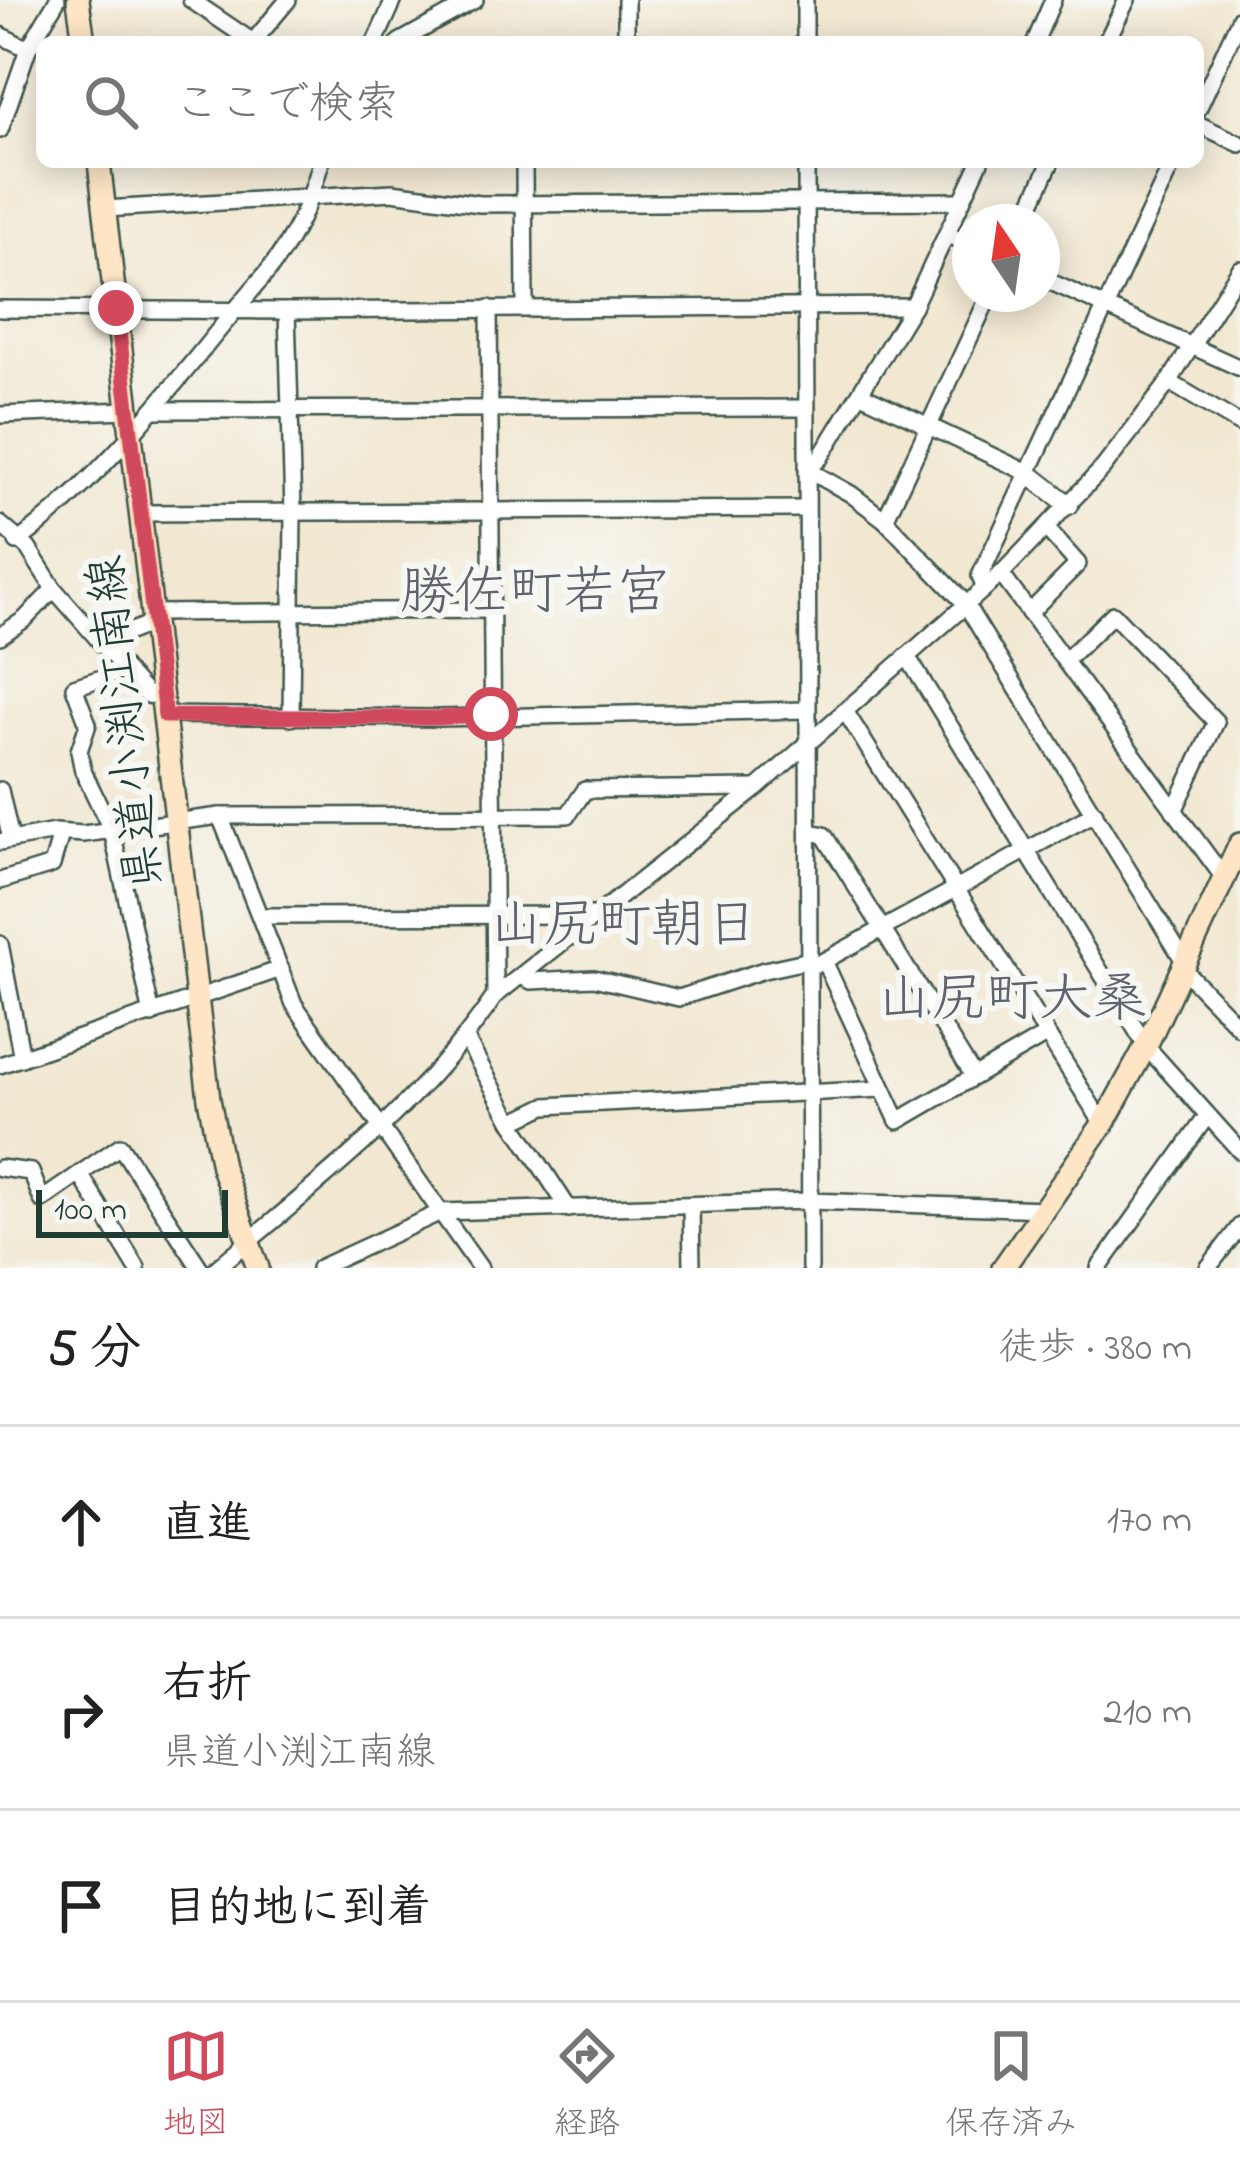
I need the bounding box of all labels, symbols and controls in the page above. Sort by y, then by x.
search box [36,36,1204,168]
icon: search [78,69,144,135]
text: ここで検索 [174,73,399,139]
north arrow [952,204,1060,312]
route end [89,281,143,335]
street label: 県道小渕江南線 [73,551,183,893]
district label: 勝佐町若宮 [400,556,670,634]
route start [464,687,518,741]
district label: 山尻町朝日 [489,889,759,967]
district label: 山尻町大桑 [877,963,1147,1041]
scale bar [36,1184,228,1237]
text: 100 m [54,1187,127,1235]
text: 5 分 [48,1313,141,1388]
text: 徒歩 · 380 m [999,1321,1192,1378]
icon: ahead [48,1489,114,1555]
text: 直進 [162,1493,252,1559]
text: 170 m [1107,1493,1192,1550]
text: 右折 [162,1653,252,1719]
icon: right [48,1681,114,1747]
text: 210 m [1103,1685,1192,1742]
text: 県道小渕江南線 [162,1726,435,1783]
icon: arrive [48,1873,114,1939]
text: 目的地に到着 [162,1877,432,1943]
tab: 地図 [163,2023,229,2149]
tab: 経路 [554,2023,620,2149]
tab: 保存済み [945,2023,1077,2149]

